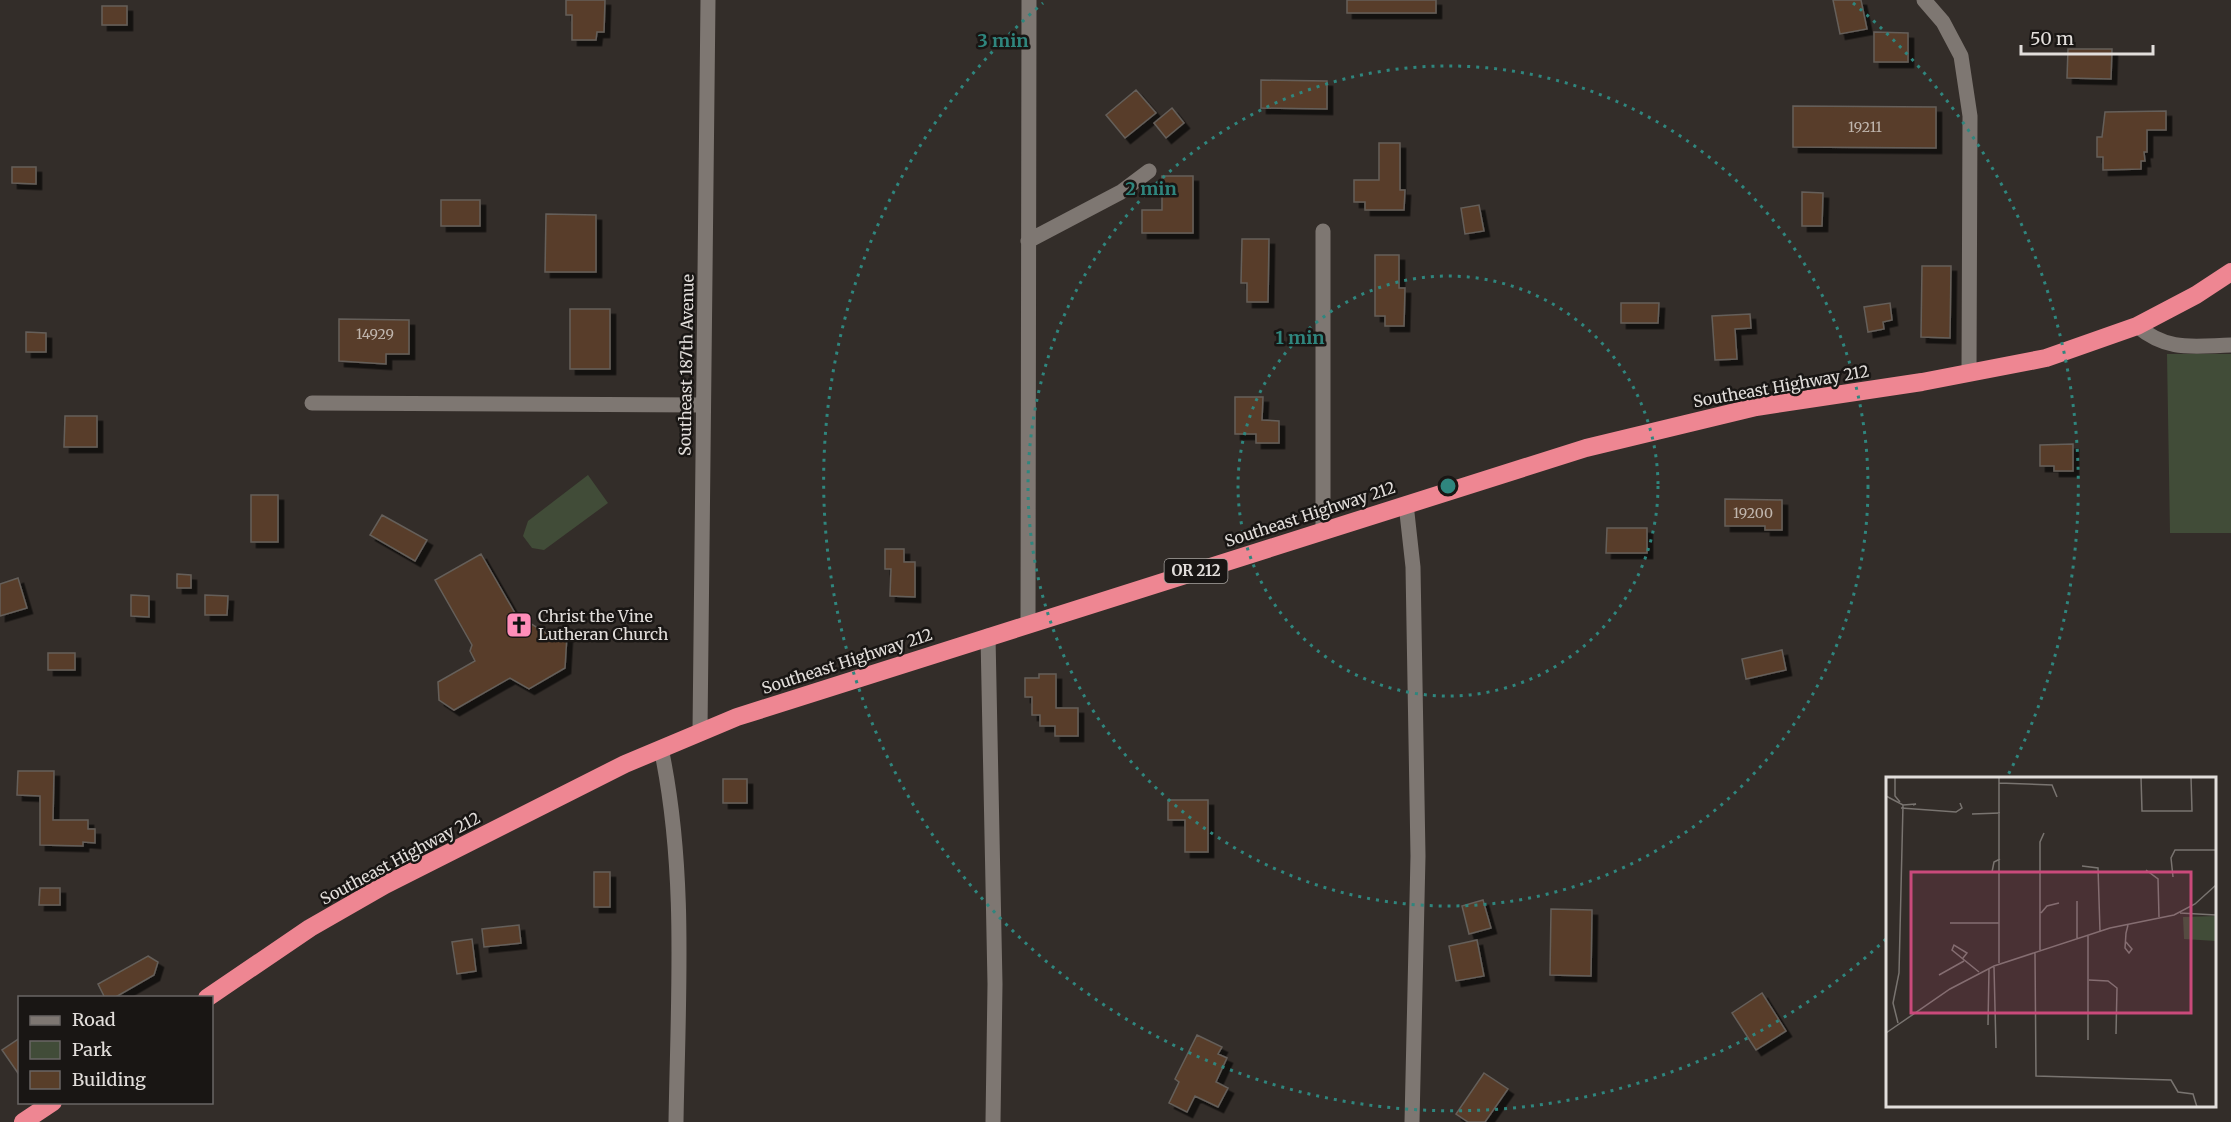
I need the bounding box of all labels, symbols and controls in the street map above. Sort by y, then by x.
scale bar [2021,18,2153,56]
text: 50 m [2030,27,2074,50]
text: 3 min [978,29,1028,52]
house number: 19211 [1848,118,1882,136]
text: 2 min [1125,177,1177,200]
street label: Southeast 187th Avenue [674,274,698,456]
house number: 14929 [356,325,394,343]
text: 1 min [1275,326,1325,349]
street label: Southeast Highway 212 [1691,361,1871,411]
centre of rings [1438,476,1458,496]
street label: Southeast Highway 212 [1222,477,1398,551]
house number: 19200 [1733,504,1773,522]
road number: OR 212 [1164,559,1228,583]
place label: Christ the Vine Lutheran Church [538,606,669,644]
church icon: Christ the Vine Lutheran Church [504,610,534,640]
street label: Southeast Highway 212 [759,624,935,698]
inset map [1886,777,2216,1107]
street label: Southeast Highway 212 [317,807,483,909]
legend [18,996,213,1104]
text: Road [72,1008,116,1031]
text: Park [72,1038,113,1061]
text: Building [72,1068,146,1091]

